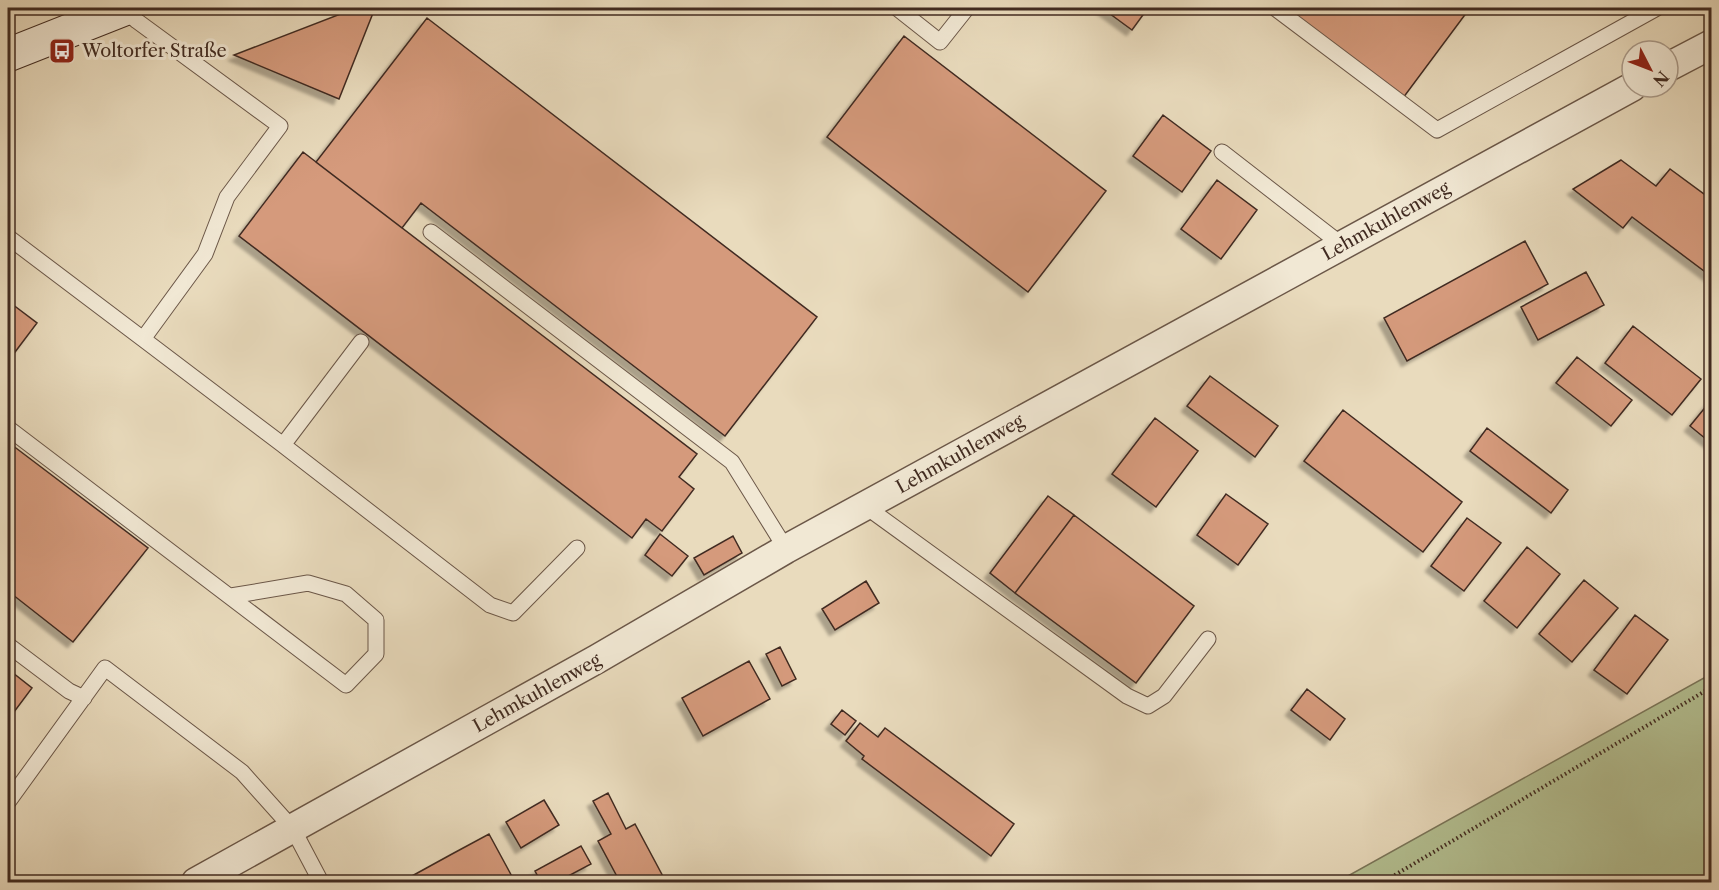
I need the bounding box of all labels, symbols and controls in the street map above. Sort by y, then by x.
bus stop icon: Woltorfer Straße [47,36,77,66]
north arrow [1620,39,1680,99]
place label: Woltorfer Straße [81,40,227,62]
text: N [1649,67,1673,91]
street label: Lehmkuhlenweg [1318,177,1454,265]
street label: Lehmkuhlenweg [892,410,1028,498]
street label: Lehmkuhlenweg [469,649,605,737]

